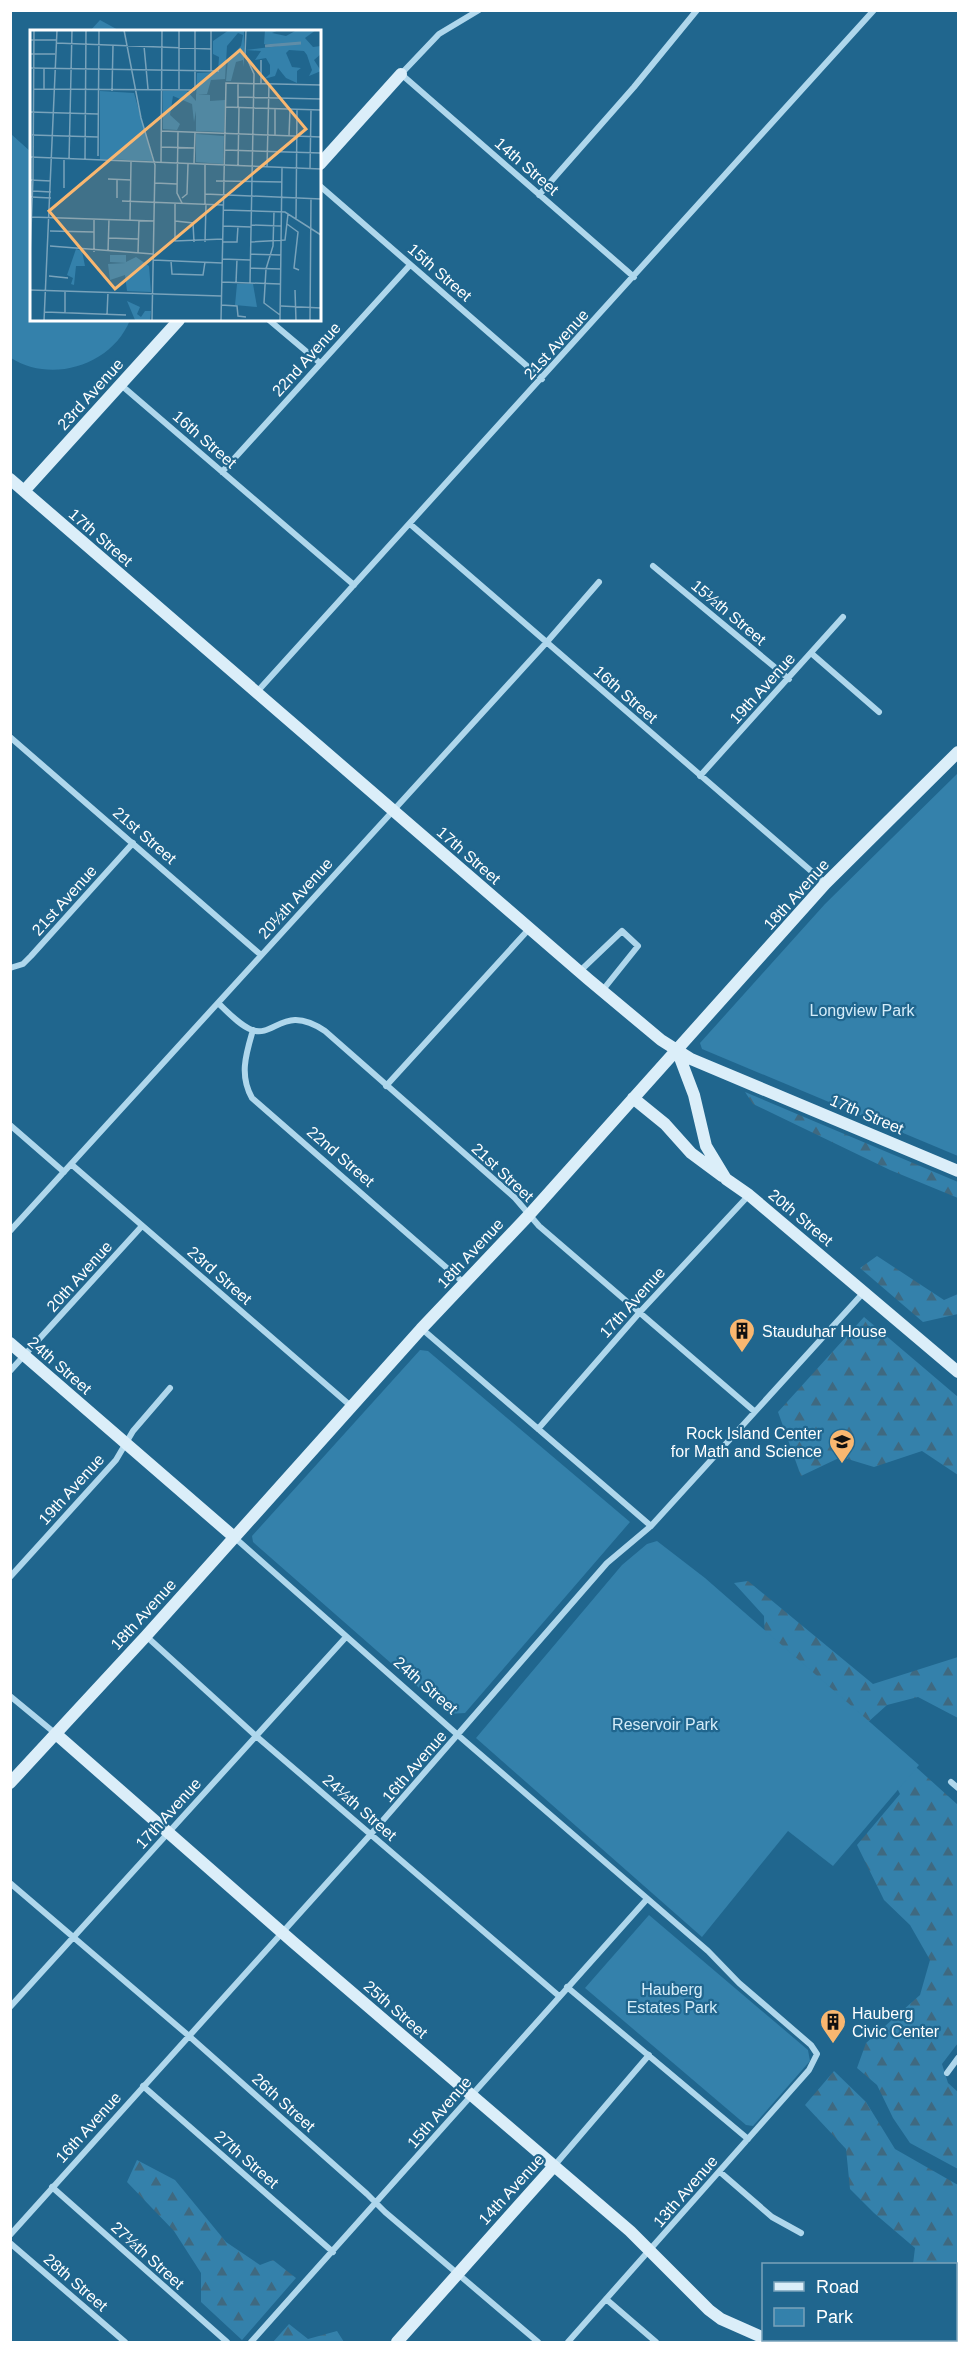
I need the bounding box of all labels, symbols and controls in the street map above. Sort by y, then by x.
inset map [30,30,321,321]
street label: 14th Street [492,134,562,199]
street label: 15th Street [405,240,475,305]
street label: 21st Avenue [521,306,592,383]
street label: 22nd Avenue [269,319,344,400]
street label: 23rd Avenue [54,355,127,433]
street label: 16th Street [170,407,240,472]
street label: 17th Street [66,505,136,570]
street label: 15½th Street [688,576,770,649]
street label: 19th Avenue [726,650,798,727]
street label: 16th Street [591,662,661,727]
street label: 21st Street [110,804,180,868]
street label: 17th Street [434,823,504,888]
street label: 20½th Avenue [255,855,336,942]
street label: 18th Avenue [760,856,832,933]
street label: 21st Avenue [29,862,100,939]
park label: Longview Park [810,1002,915,1019]
street label: 17th Street [827,1091,907,1138]
street label: 22nd Street [304,1123,378,1190]
street label: 21st Street [469,1140,537,1205]
street label: 20th Street [765,1186,837,1249]
street label: 18th Avenue [434,1215,507,1292]
street label: 20th Avenue [43,1238,115,1315]
street label: 23rd Street [184,1243,256,1308]
street label: 17th Avenue [596,1264,668,1341]
building icon: Stauduhar House [727,1316,757,1354]
place label: Stauduhar House [762,1323,887,1340]
street label: 24th Street [25,1333,95,1398]
place label: Rock Island Center for Math and Science [671,1425,823,1460]
school or university icon: Rock Island Center for Math and Science [827,1427,857,1465]
street label: 19th Avenue [35,1451,107,1528]
street label: 18th Avenue [107,1576,179,1653]
street label: 24th Street [391,1653,461,1718]
park label: Reservoir Park [612,1716,719,1733]
street label: 16th Avenue [379,1727,450,1805]
street label: 24½th Street [320,1771,400,1844]
street label: 17th Avenue [132,1775,204,1852]
street label: 25th Street [361,1977,431,2042]
park label: Hauberg Estates Park [627,1981,718,2016]
place label: Hauberg Civic Center [852,2005,940,2040]
building icon: Hauberg Civic Center [818,2007,848,2045]
street label: 26th Street [249,2070,319,2135]
street label: 15th Avenue [404,2073,475,2151]
street label: 16th Avenue [52,2089,124,2166]
street label: 27th Street [212,2127,282,2192]
street label: 14th Avenue [475,2151,547,2228]
street label: 13th Avenue [650,2152,721,2230]
street label: 27½th Street [108,2218,188,2293]
street label: 28th Street [41,2250,111,2315]
legend [762,2263,957,2341]
text: Road [816,2277,859,2297]
text: Park [816,2307,854,2327]

